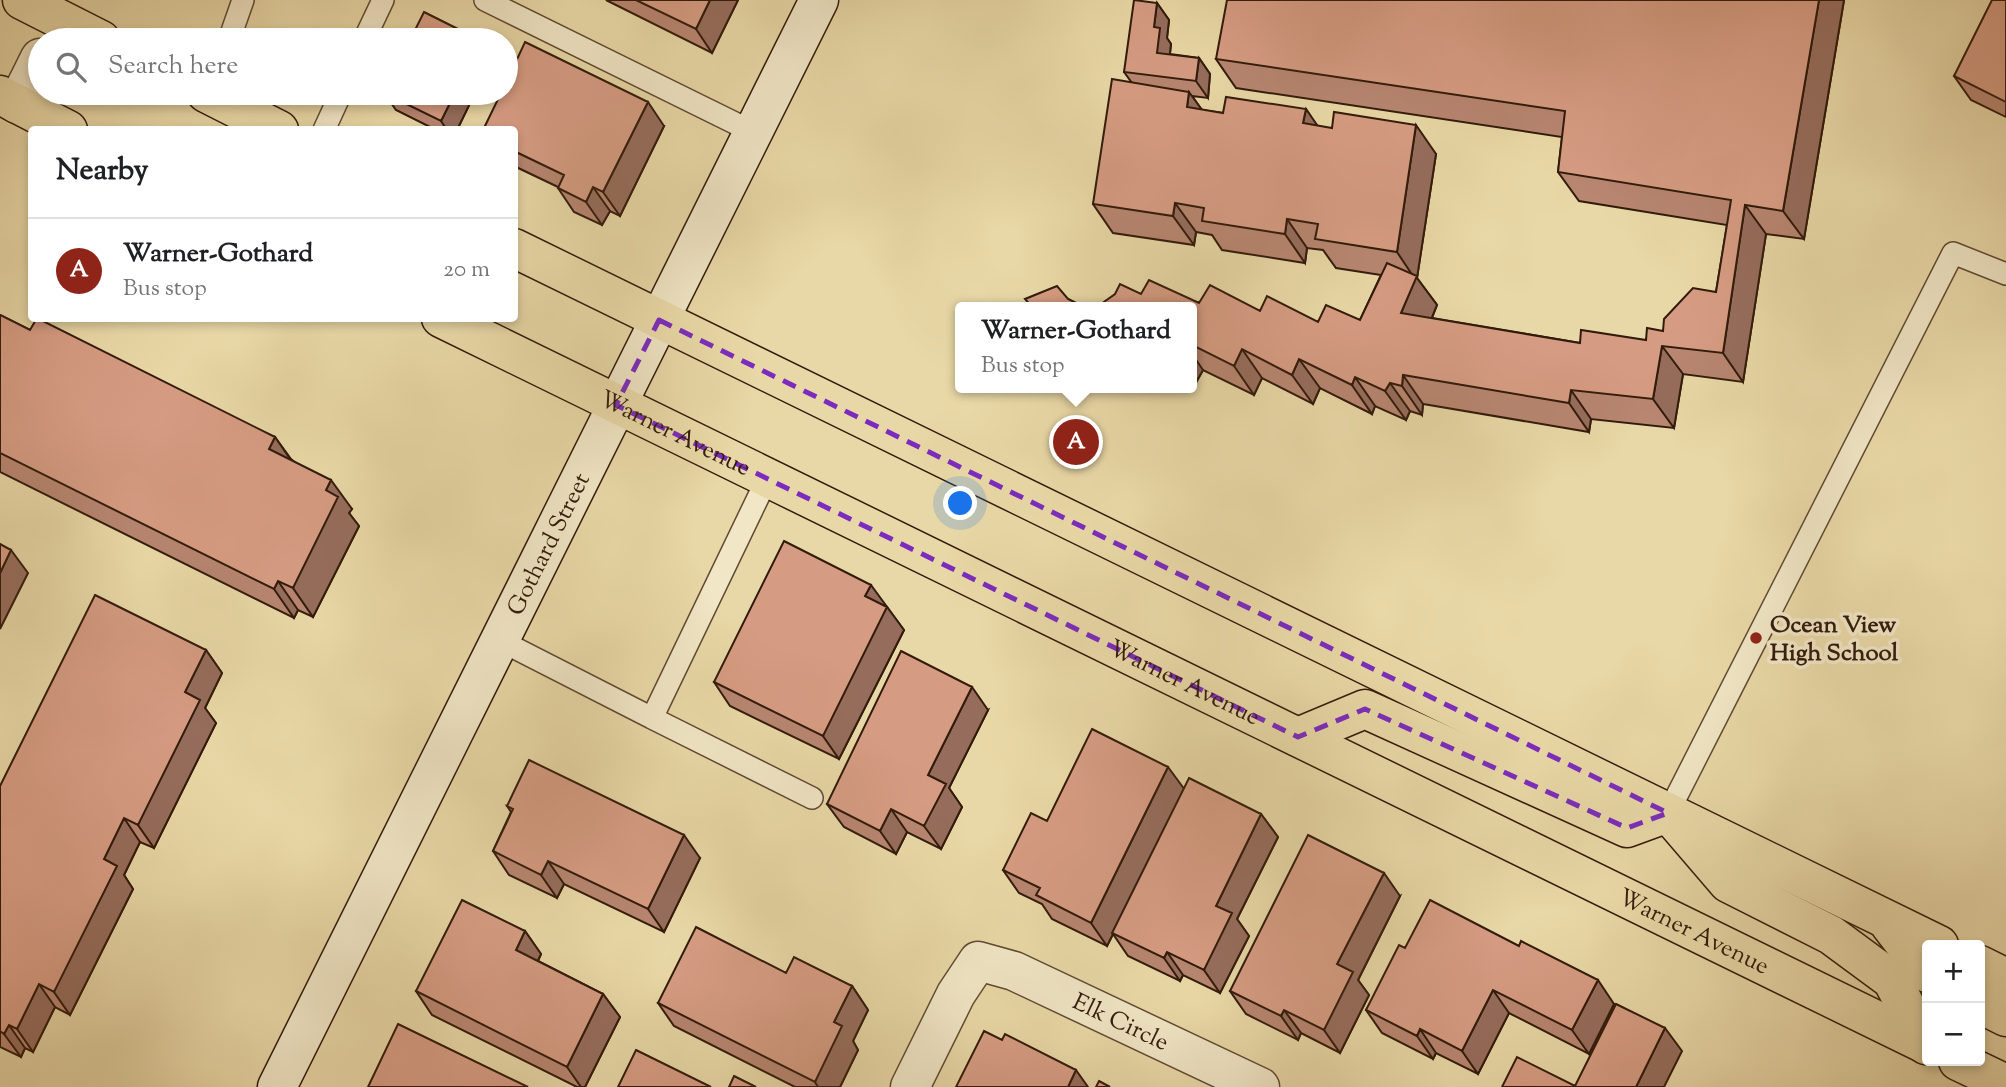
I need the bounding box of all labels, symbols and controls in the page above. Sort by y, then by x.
search box [28,28,518,105]
icon: search [52,48,90,86]
text: Search here [108,48,238,85]
text: Nearby [56,150,148,193]
text: Warner-Gothard [123,236,313,273]
text: A [70,254,88,287]
text: 20 m [443,254,490,287]
text: Bus stop [123,273,207,306]
popup [955,302,1197,393]
text: Warner-Gothard [981,313,1171,350]
text: Bus stop [981,350,1065,383]
street label: Warner Avenue [593,383,756,486]
pin: A [1053,416,1099,468]
street label: Gothard Street [500,468,600,622]
your location [943,486,977,520]
place label: Ocean View High School [1770,609,1899,671]
marker: Ocean View High School [1748,630,1764,646]
street label: Warner Avenue [1103,632,1265,735]
street label: Warner Avenue [1612,881,1775,984]
map controls [1922,940,1985,1066]
button: + [1922,940,1985,1003]
street label: Elk Circle [1066,986,1174,1061]
button: − [1922,1003,1985,1066]

